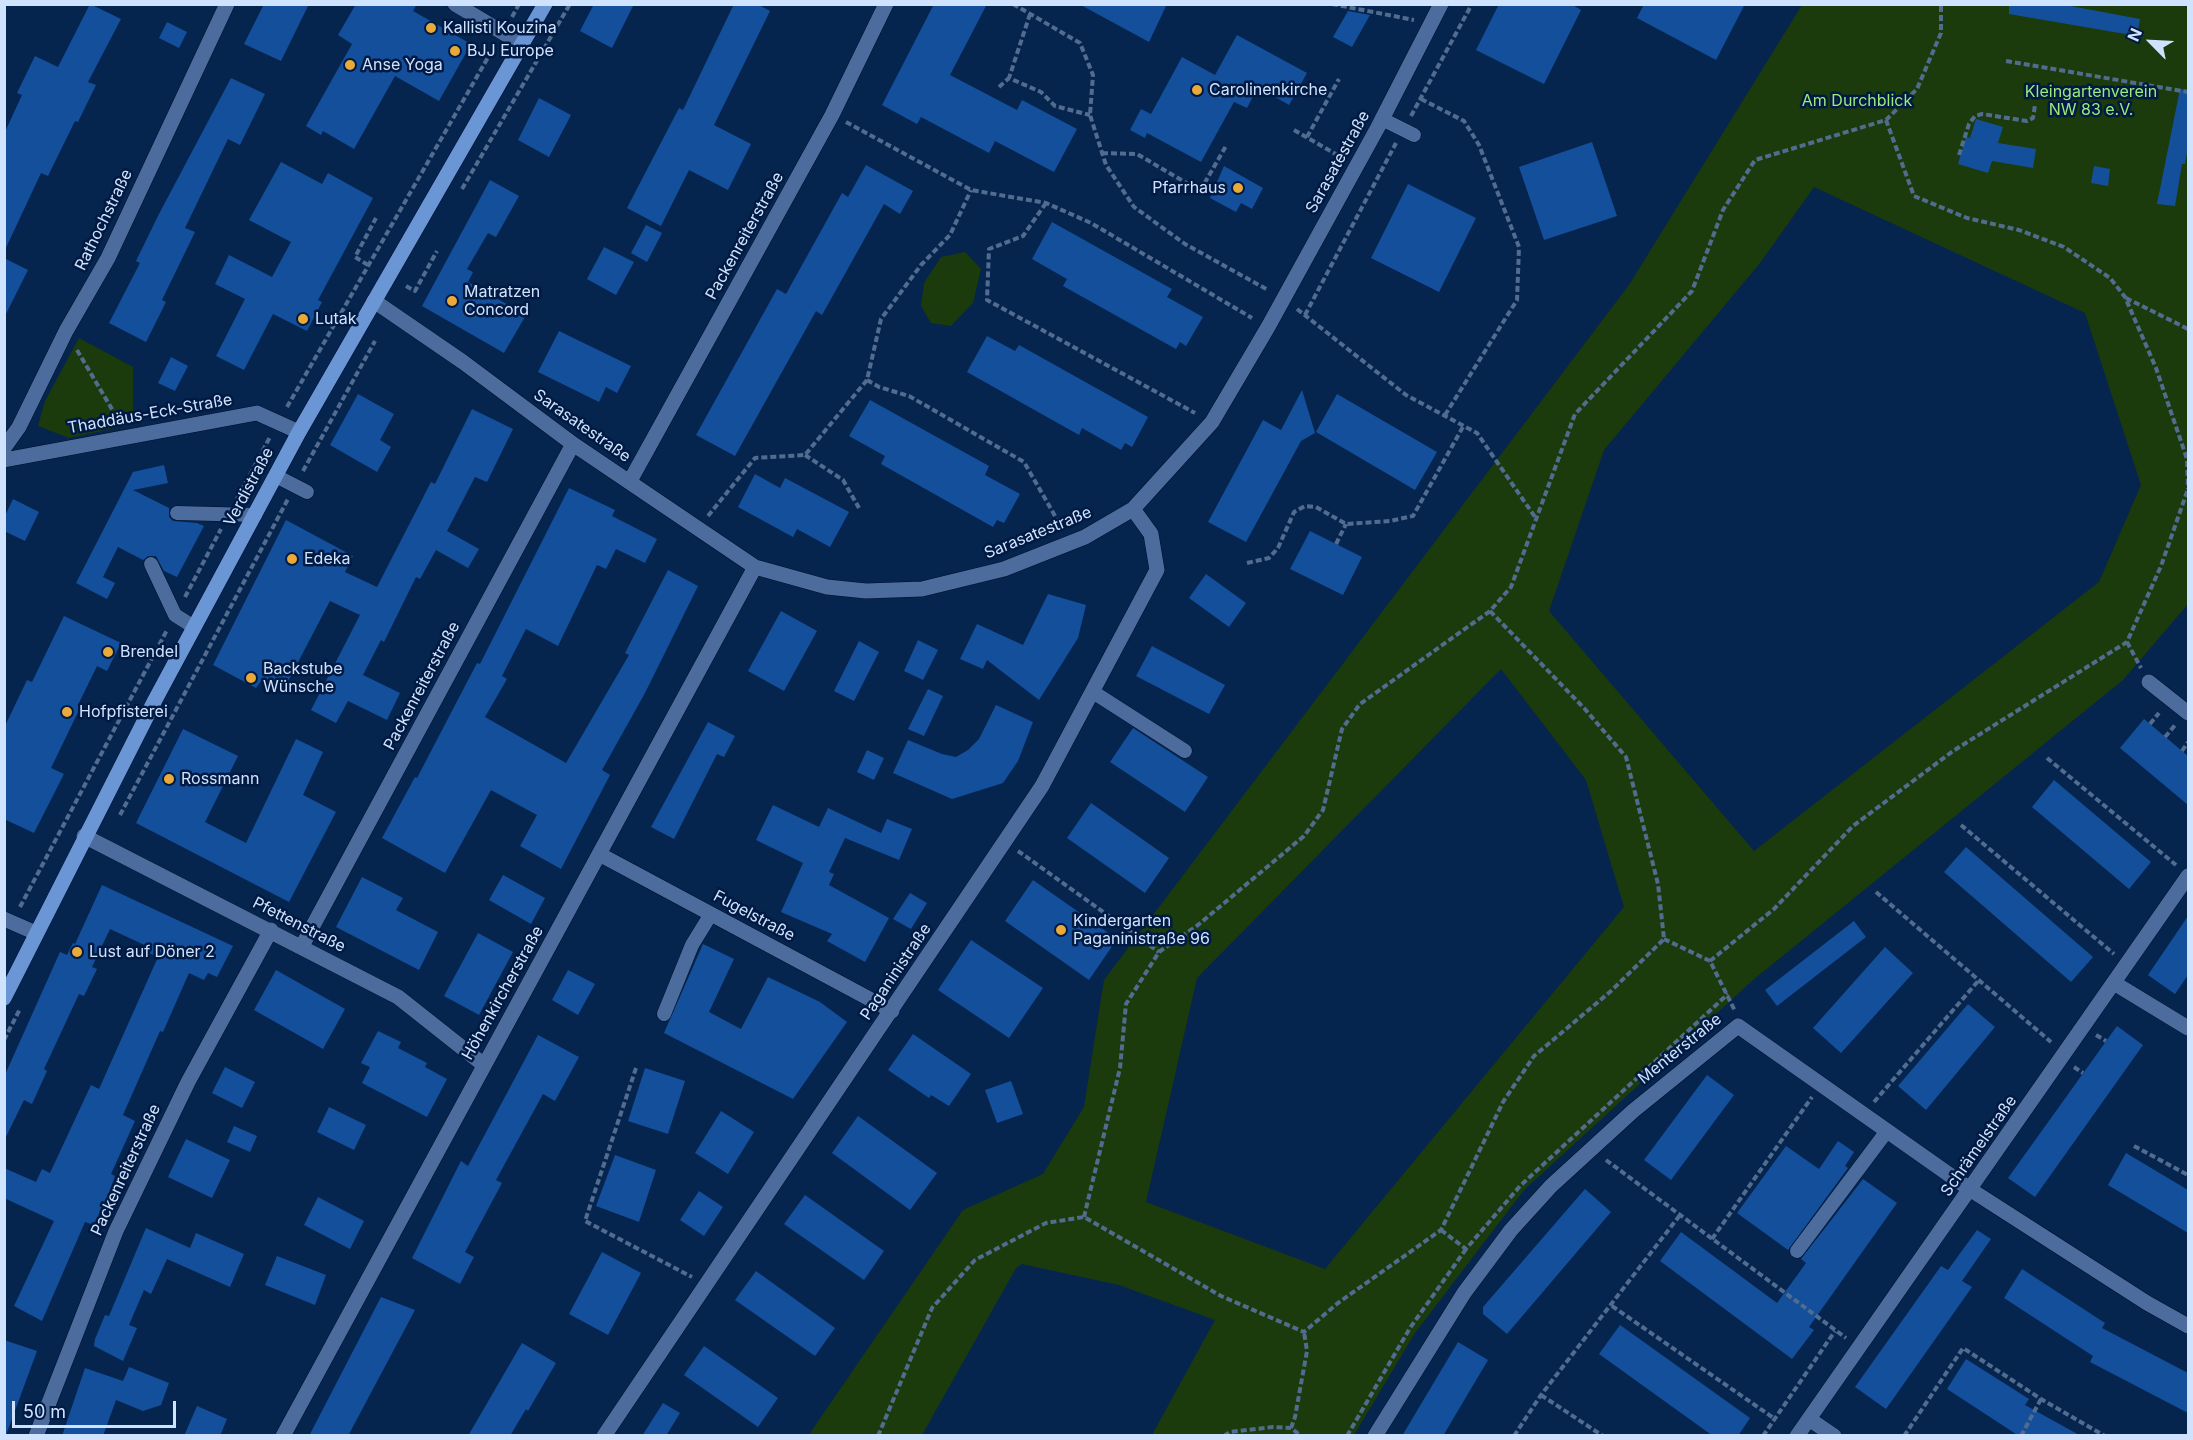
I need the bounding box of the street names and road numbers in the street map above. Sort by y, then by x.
street label: Sarasatestraße [1302,108,1374,216]
street label: Rathochstraße [71,166,137,274]
street label: Packenreiterstraße [702,169,788,303]
street label: Sarasatestraße [530,385,634,467]
street label: Thaddäus-Eck-Straße [66,390,234,438]
street label: Verdistraße [220,444,278,530]
street label: Sarasatestraße [982,503,1094,563]
street label: Packenreiterstraße [380,618,464,754]
street label: Fugelstraße [710,887,798,945]
street label: Pfettenstraße [249,893,349,957]
street label: Paganinistraße [857,920,935,1024]
street label: Höhenkircherstraße [458,923,548,1063]
street label: Menterstraße [1635,1010,1725,1088]
street label: Schrämelstraße [1937,1092,2021,1200]
street label: Packenreiterstraße [87,1101,165,1239]

